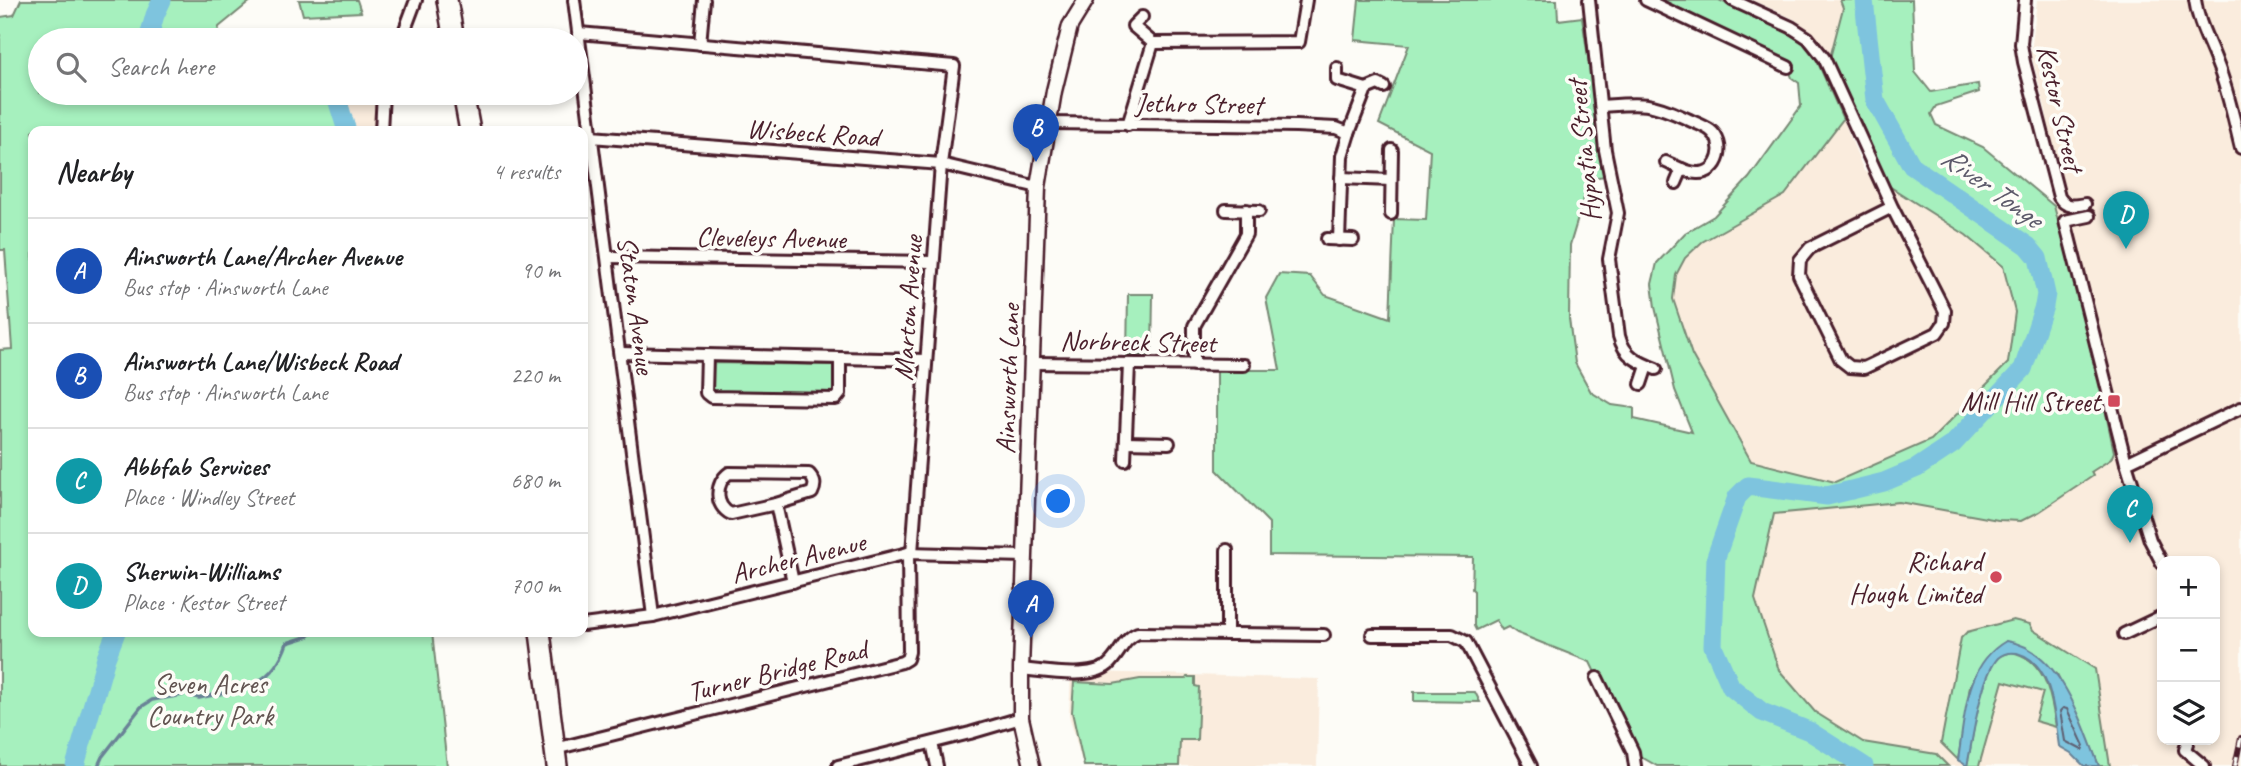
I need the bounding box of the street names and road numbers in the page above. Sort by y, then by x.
street label: Kestor Street [2029,42,2093,178]
street label: Hypatia Street [1558,75,1608,223]
street label: Jethro Street [1133,85,1267,122]
street label: Wisbeck Road [746,110,884,155]
street label: Cleveleys Avenue [696,219,848,256]
street label: Marton Avenue [885,232,930,382]
street label: Staton Avenue [610,234,664,378]
street label: Ainsworth Lane [987,302,1028,454]
street label: Norbreck Street [1060,323,1219,360]
street label: Archer Avenue [727,523,871,591]
street label: Turner Bridge Road [684,630,874,710]

